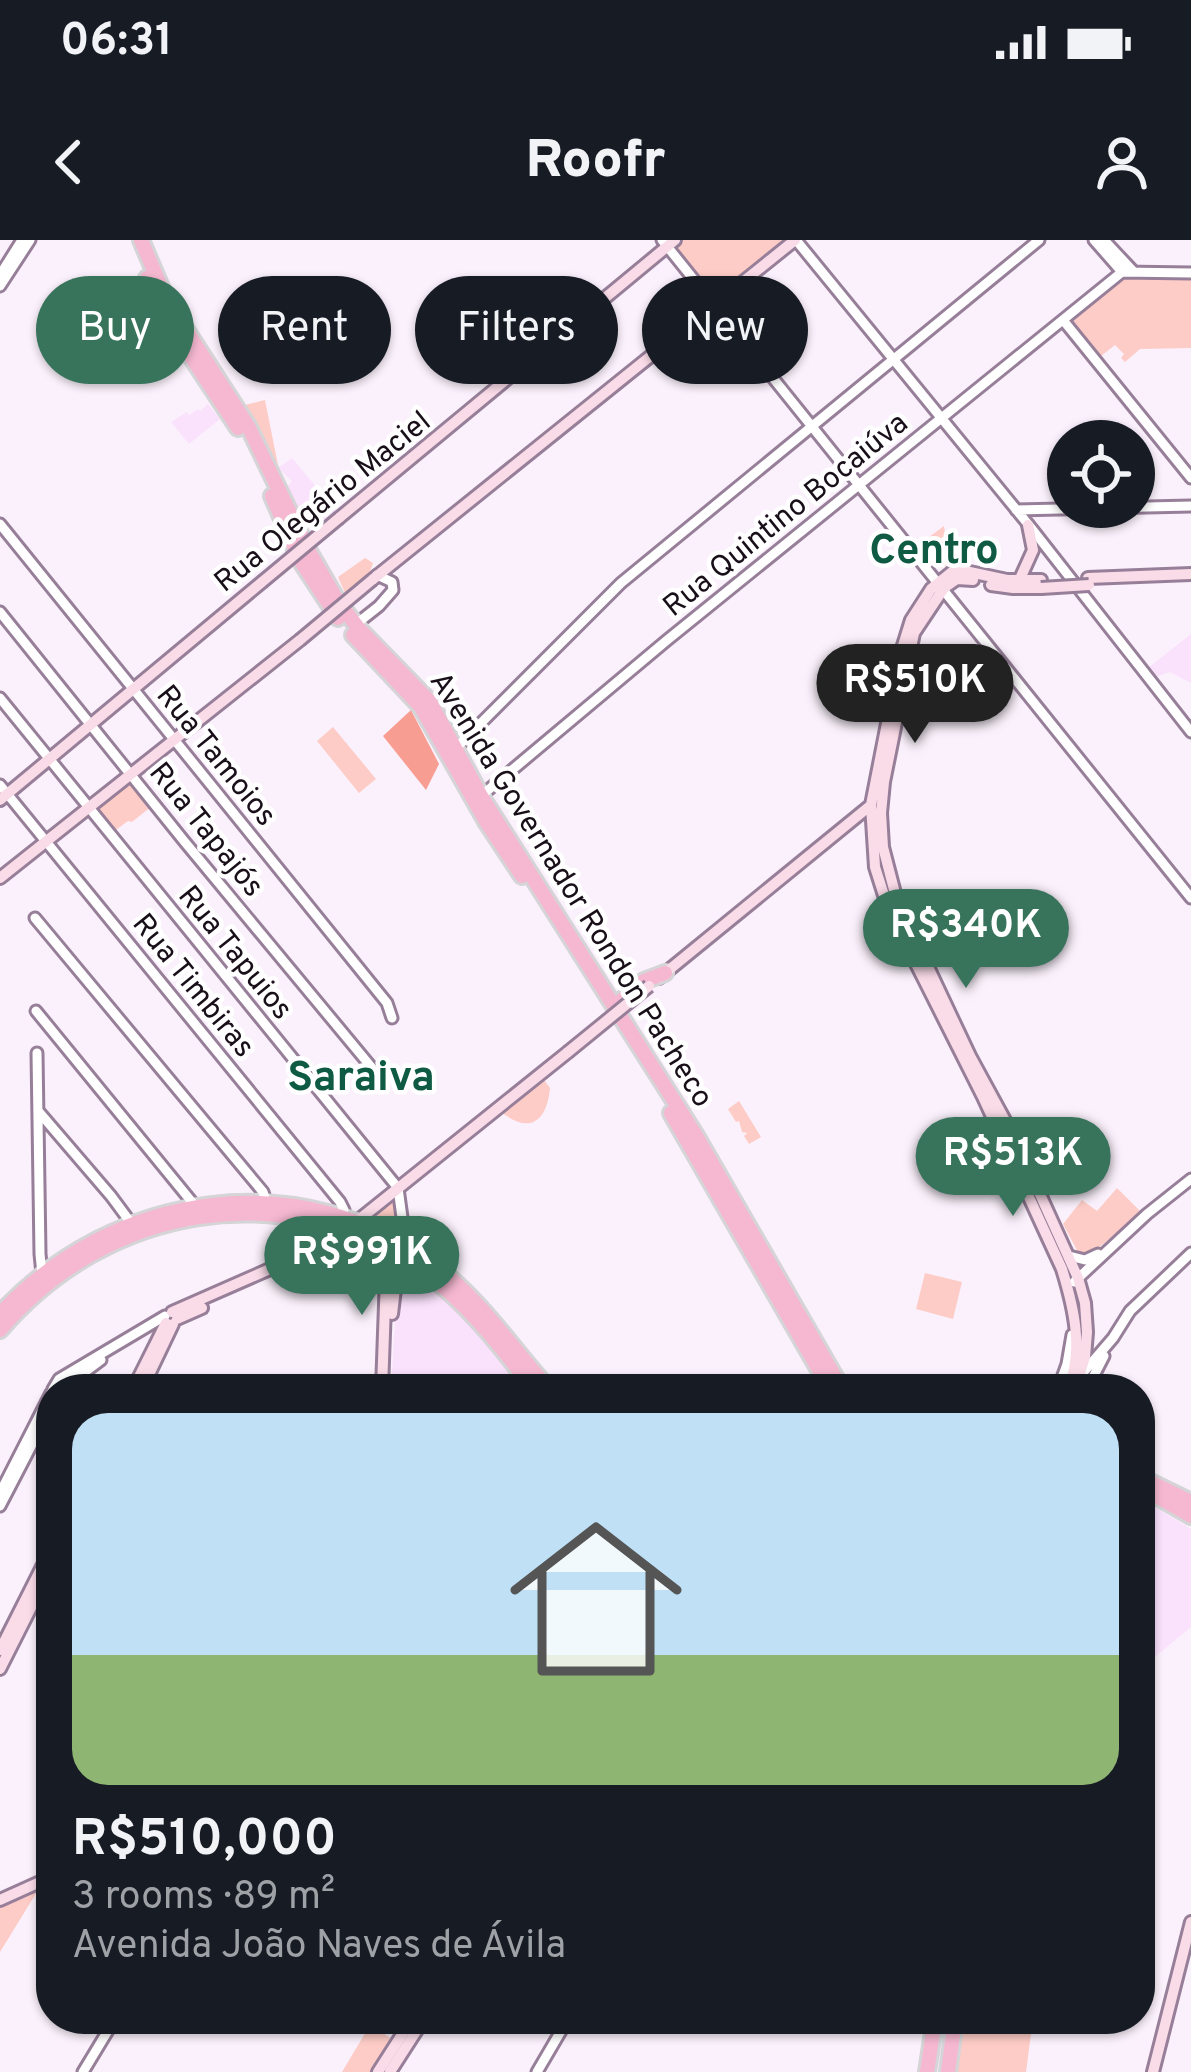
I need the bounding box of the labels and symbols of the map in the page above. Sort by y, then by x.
street label: Rua Olegário Maciel [208,404,439,602]
street label: Rua Quintino Bocaiúva [657,406,917,626]
district label: Centro [869,526,999,579]
pin: R$510K [817,644,1013,746]
street label: Avenida Governador Rondon Pacheco [420,666,720,1115]
street label: Rua Tamoios [147,679,283,835]
street label: Rua Tapajós [140,756,271,905]
street label: Rua Tapuios [169,879,299,1028]
pin: R$340K [868,889,1064,991]
street label: Rua Timbiras [123,907,261,1066]
district label: Saraiva [287,1053,435,1106]
pin: R$513K [915,1117,1111,1219]
pin: R$991K [264,1216,460,1318]

